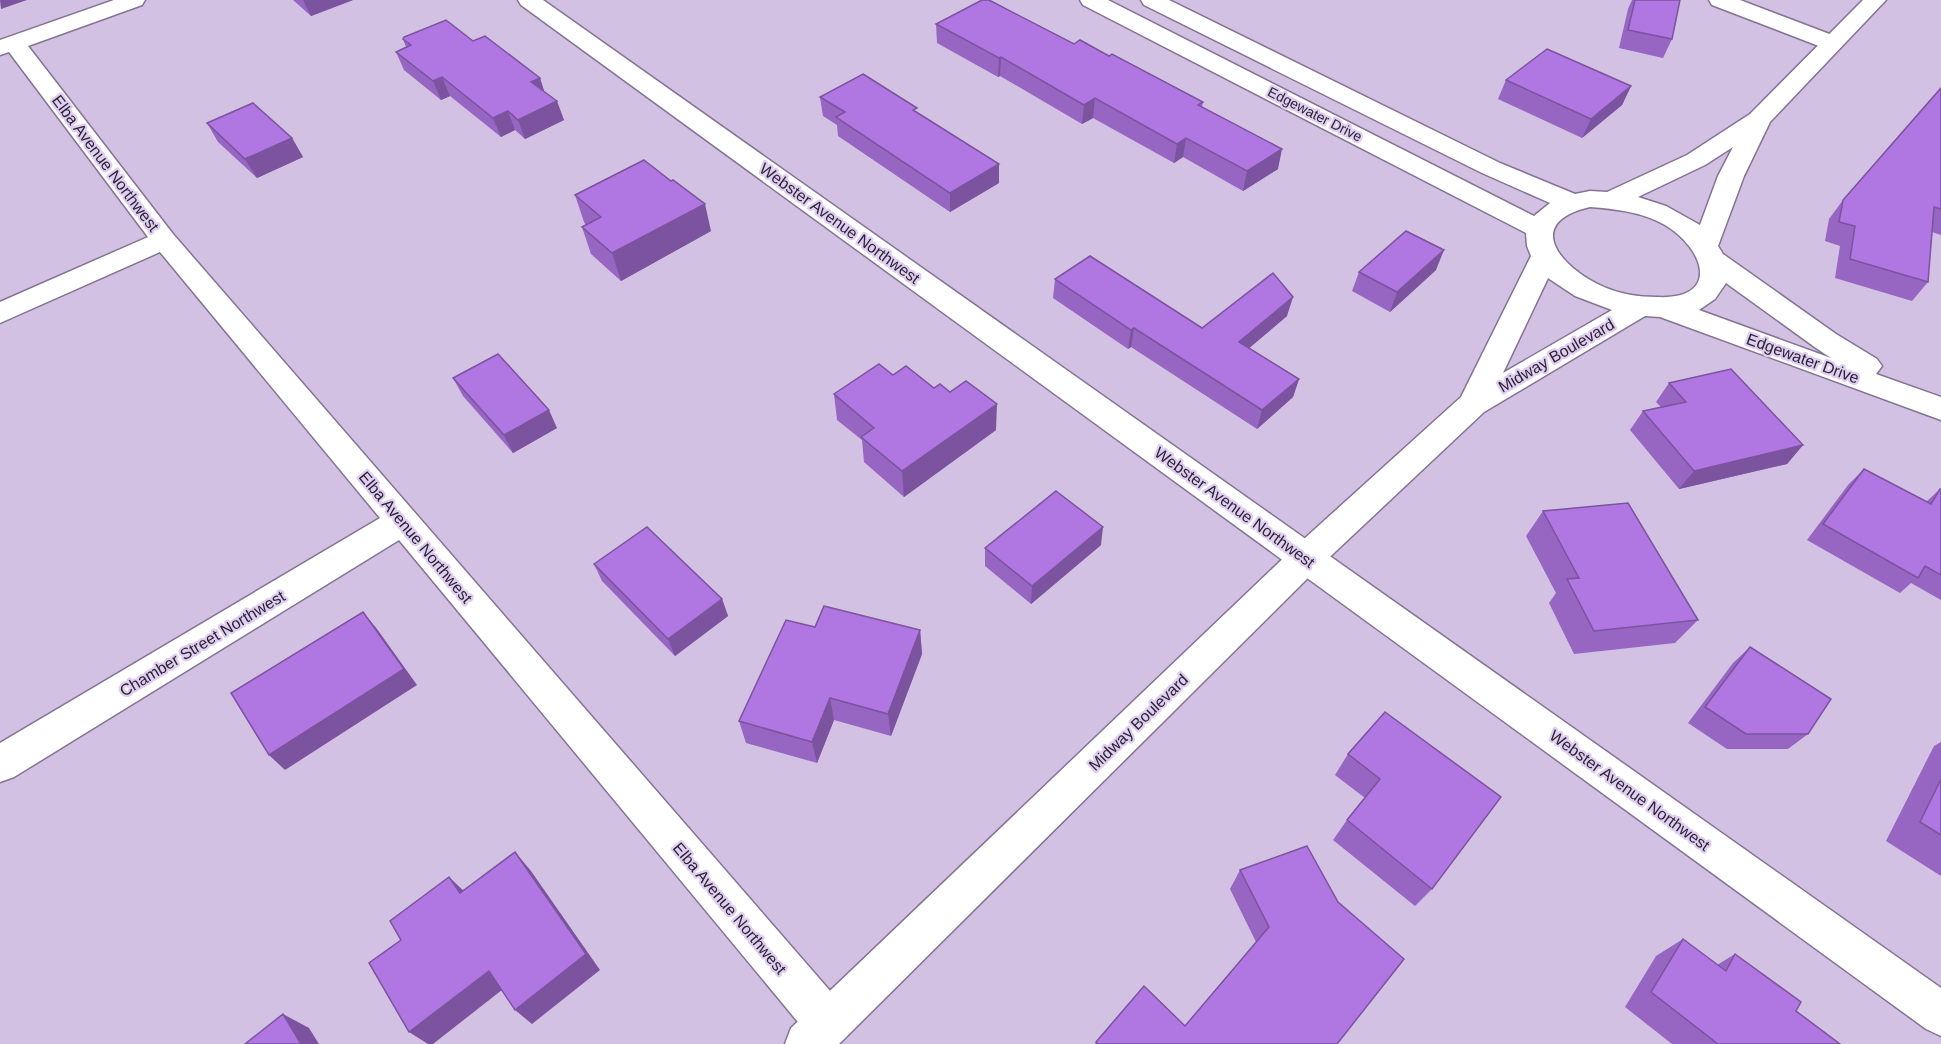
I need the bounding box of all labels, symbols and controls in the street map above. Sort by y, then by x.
street label: Edgewater Drive [1265,83,1365,145]
street label: Elba Avenue Northwest [49,92,163,235]
street label: Webster Avenue Northwest [757,160,923,287]
street label: Midway Boulevard [1495,315,1617,395]
street label: Edgewater Drive [1744,330,1861,387]
street label: Webster Avenue Northwest [1152,444,1318,571]
street label: Elba Avenue Northwest [356,468,476,607]
street label: Chamber Street Northwest [117,587,288,699]
street label: Midway Boulevard [1085,671,1191,774]
street label: Webster Avenue Northwest [1547,727,1713,854]
street label: Elba Avenue Northwest [670,839,790,978]

